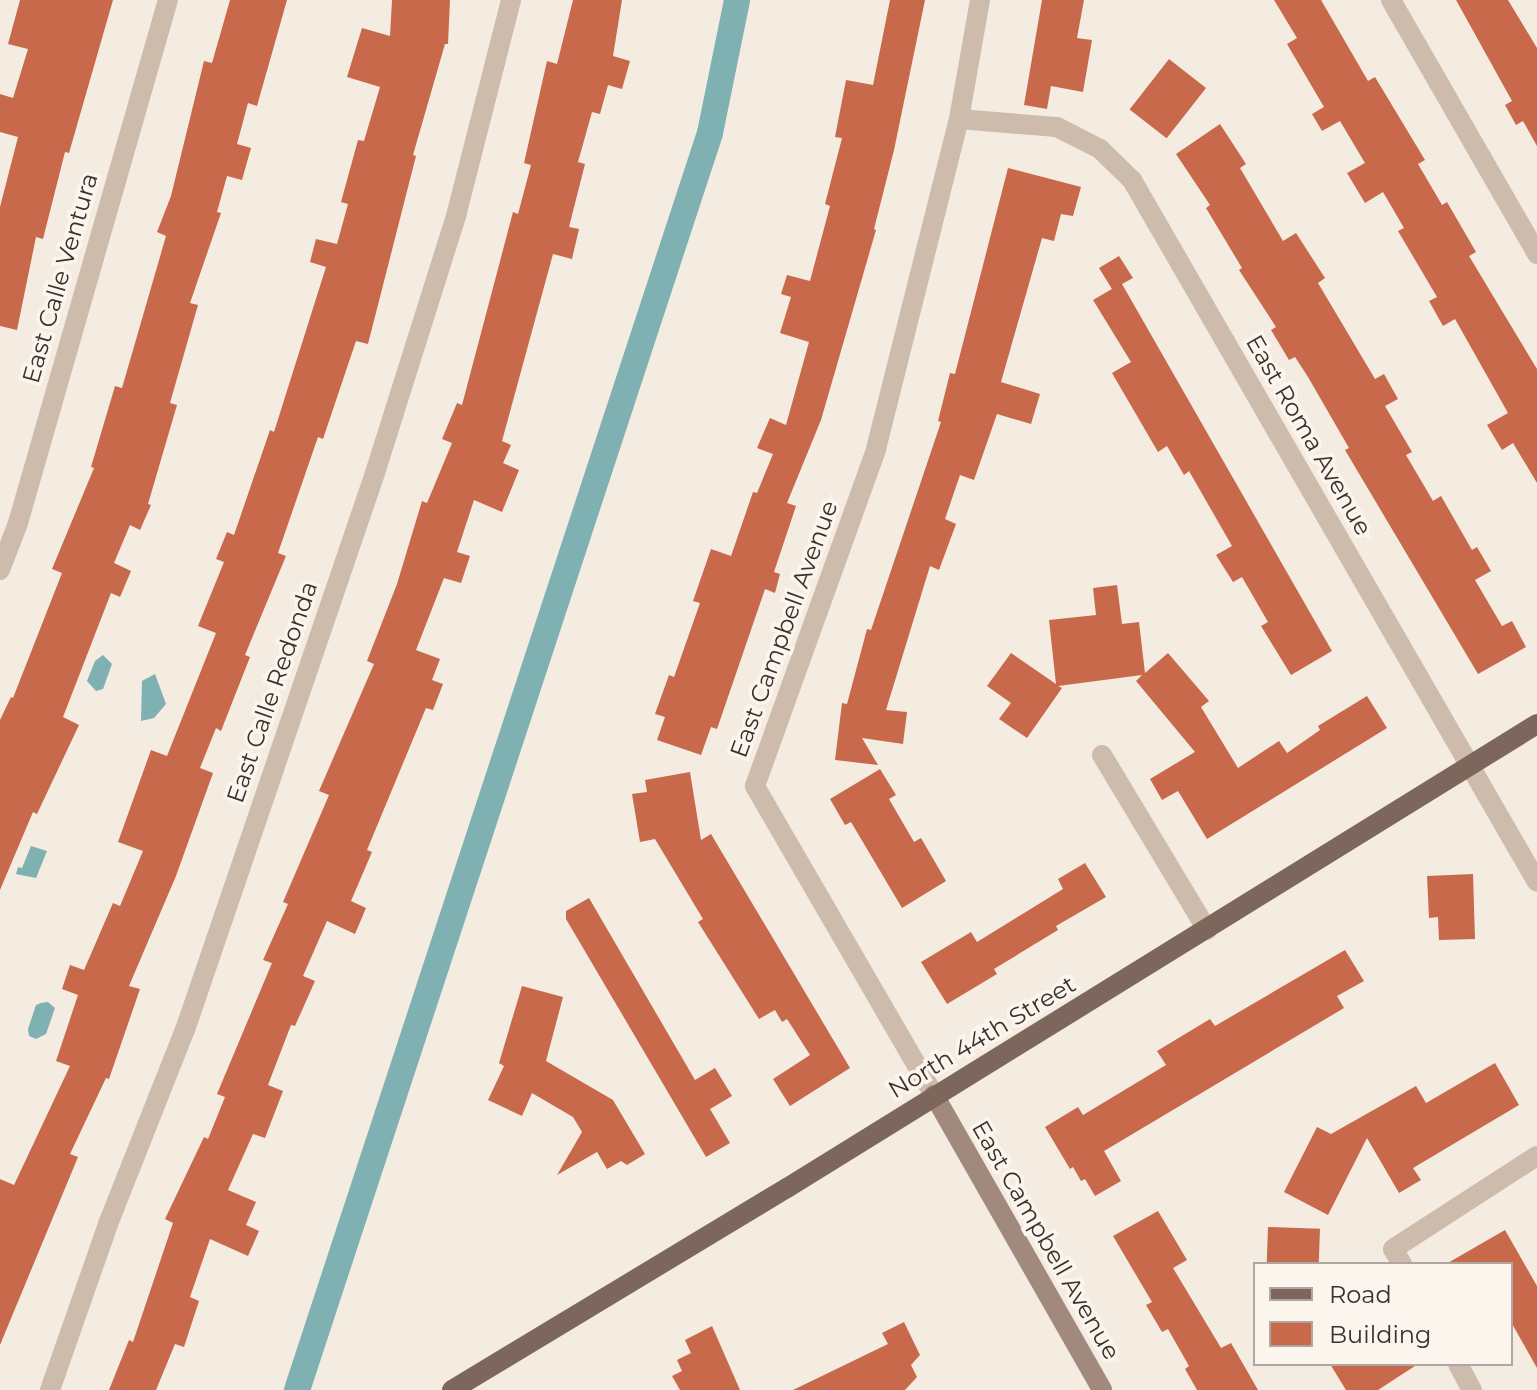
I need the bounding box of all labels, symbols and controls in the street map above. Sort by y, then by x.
street label: East Calle Ventura [16,170,104,386]
street label: East Roma Avenue [1240,330,1378,540]
street label: East Campbell Avenue [724,497,844,761]
street label: East Calle Redonda [221,577,323,807]
street label: North 44th Street [883,970,1081,1104]
street label: East Campbell Avenue [966,1115,1126,1365]
legend [1253,1262,1513,1366]
text: Road [1329,1280,1392,1309]
text: Building [1329,1320,1432,1349]

